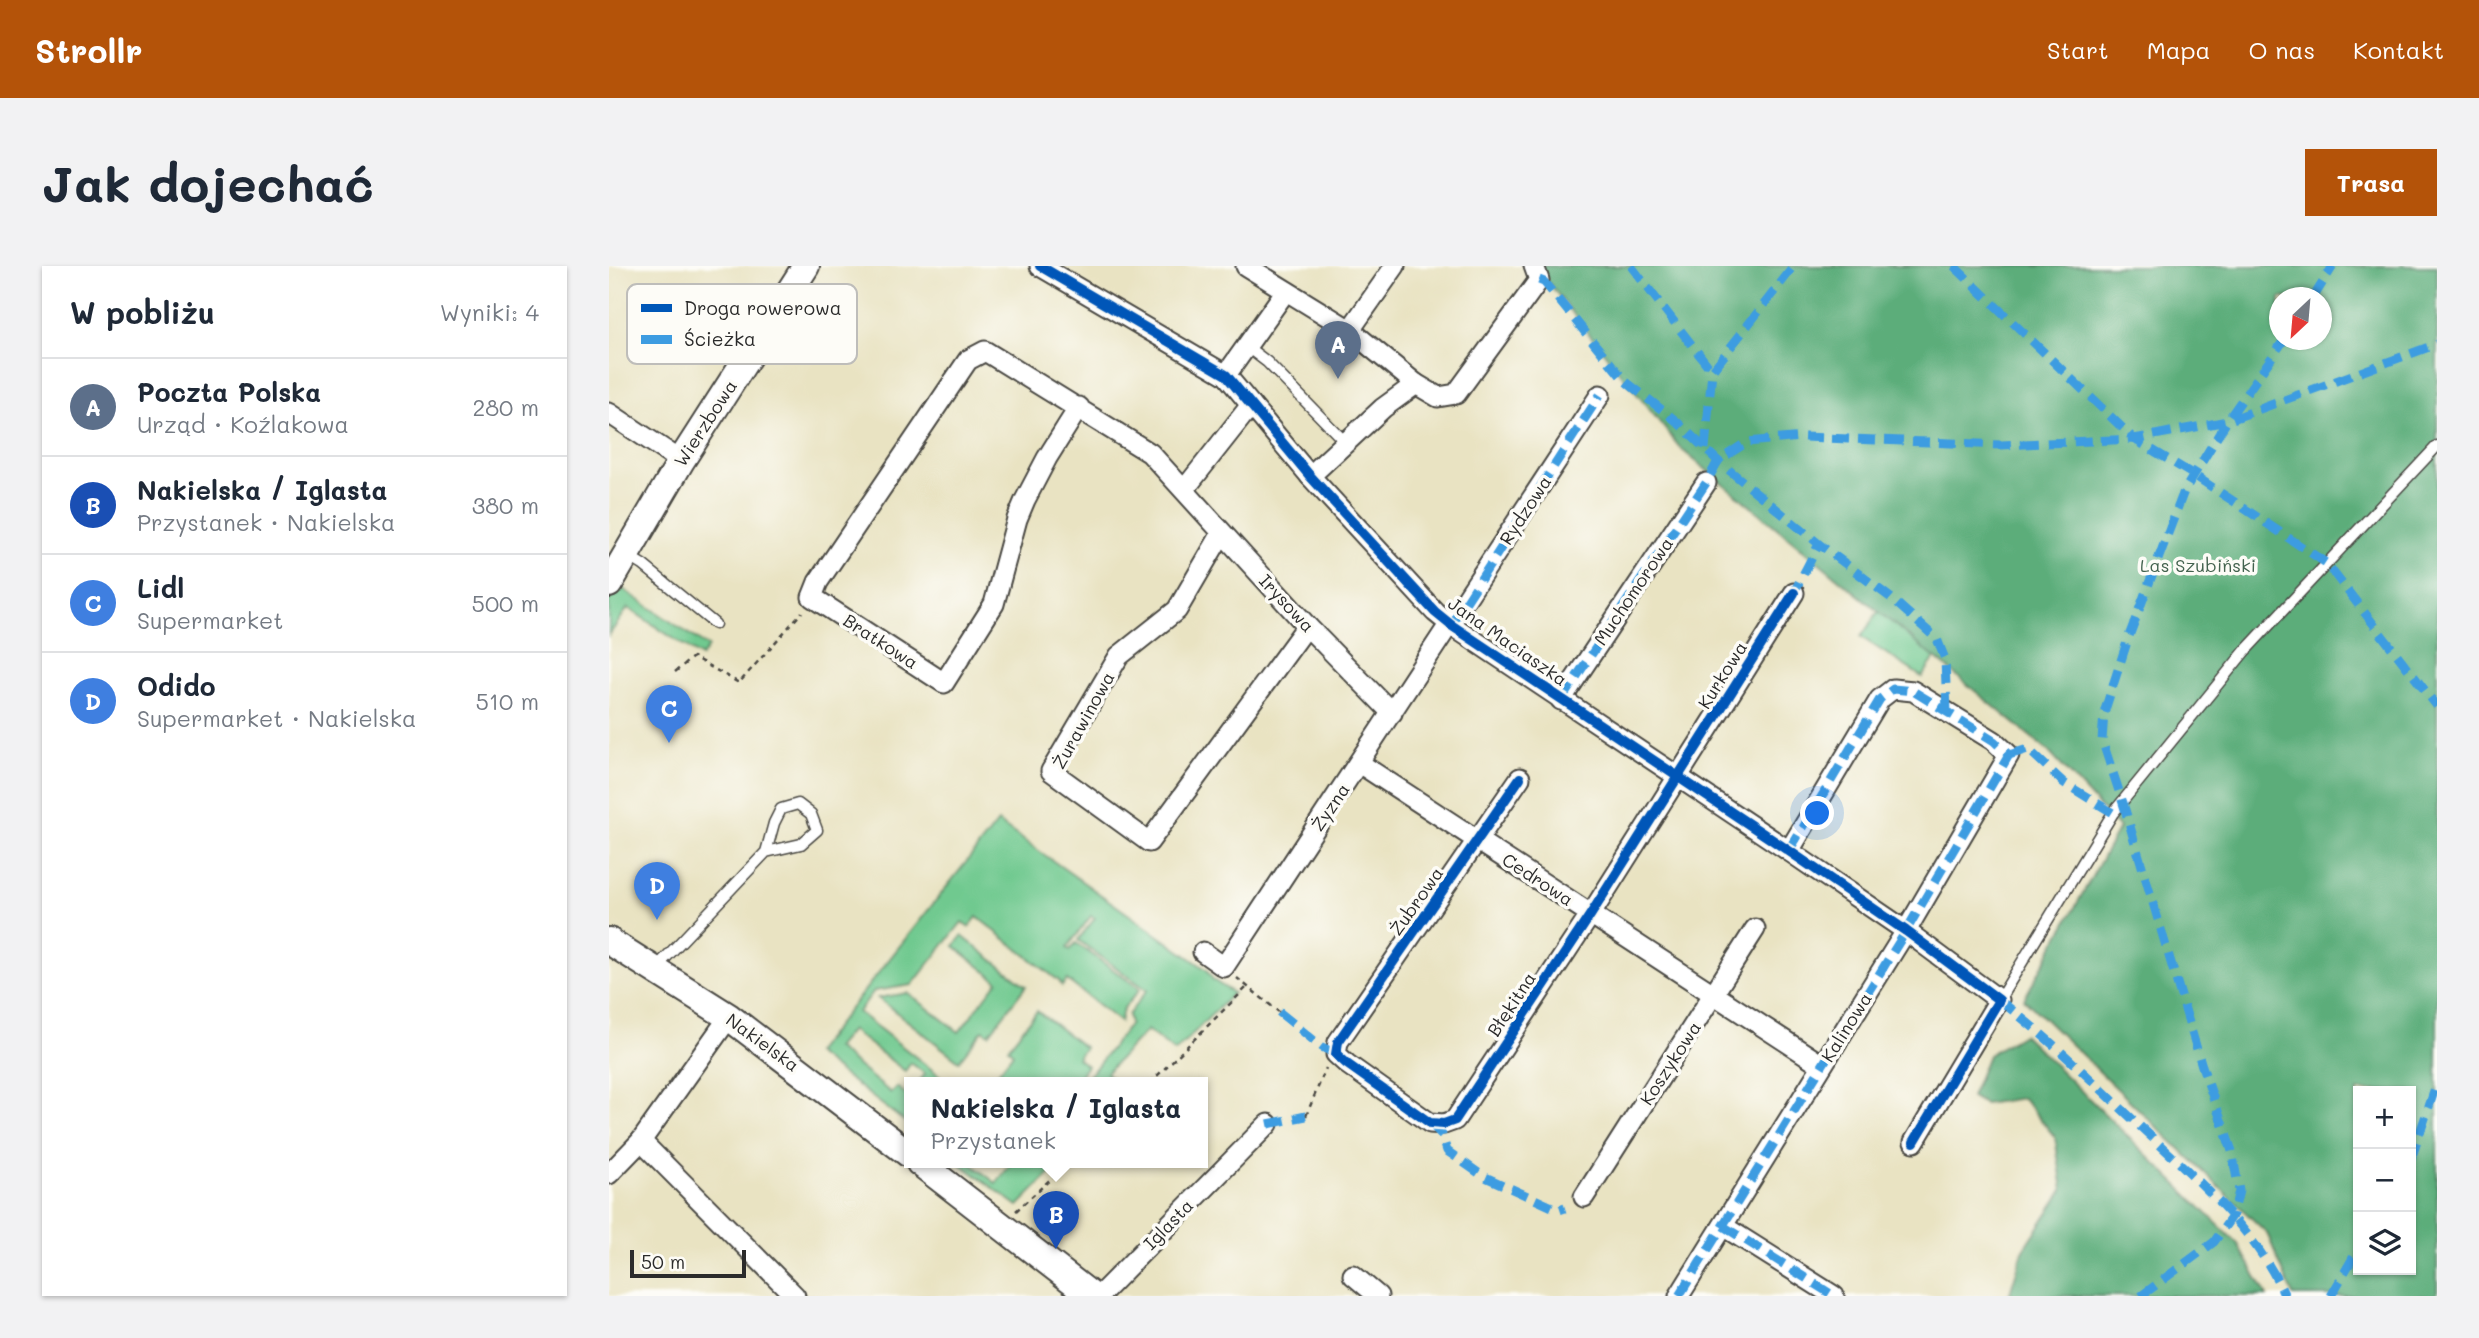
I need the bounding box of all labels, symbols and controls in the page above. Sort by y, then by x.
text: Strollr [35,28,143,71]
text: Start [2047,34,2109,65]
text: Mapa [2147,34,2210,65]
text: O nas [2248,34,2315,65]
text: Kontakt [2353,34,2444,65]
button: Trasa [2305,149,2437,216]
text: Jak dojechać [42,151,374,214]
legend [627,284,857,364]
north arrow [2269,287,2332,350]
text: W pobliżu [70,292,215,332]
text: Droga rowerowa [684,295,842,320]
text: Wyniki: 4 [440,297,539,327]
pin: A [1315,321,1361,379]
text: Ścieżka [684,326,756,351]
text: Poczta Polska [137,375,321,409]
street label: Wierzbowa [668,375,742,471]
text: A [85,392,101,422]
text: 280 m [472,392,539,422]
text: Urząd · Koźlakowa [137,409,349,439]
street label: Rydzowa [1494,471,1556,549]
text: Nakielska / Iglasta [137,473,387,507]
text: B [85,490,101,520]
text: 380 m [472,490,539,520]
text: Przystanek · Nakielska [137,507,395,537]
street label: Muchomorowa [1588,532,1678,650]
park label: Las Szubiński [2140,553,2256,577]
street label: Irysowa [1254,569,1320,637]
text: Lidl [137,571,184,605]
text: C [84,588,102,618]
text: 500 m [472,588,539,618]
street label: Jana Maciaszka [1444,591,1572,691]
text: Supermarket [137,605,283,635]
street label: Bratkowa [839,608,923,674]
street label: Kurkowa [1692,637,1752,713]
street label: Żurawinowa [1046,667,1120,773]
text: Odido [137,669,216,703]
pin: C [646,685,692,743]
text: D [85,686,101,716]
text: 510 m [475,686,539,716]
text: Supermarket · Nakielska [137,703,416,733]
street label: Żyzna [1305,778,1355,836]
your location [1800,796,1834,830]
street label: Cedrowa [1498,847,1578,911]
pin: D [634,862,680,920]
street label: Żubrowa [1384,862,1448,940]
street label: Błękitna [1481,967,1541,1041]
street label: Kalinowa [1815,988,1877,1066]
street label: Nakielska [722,1007,804,1077]
street label: Koszykowa [1634,1017,1706,1109]
popup [904,1077,1208,1168]
map controls [2353,1086,2416,1275]
button: + [2353,1086,2416,1149]
text: Nakielska / Iglasta [931,1091,1181,1125]
text: Przystanek [931,1125,1056,1155]
button: − [2353,1149,2416,1212]
pin: B [1033,1191,1079,1249]
street label: Iglasta [1138,1193,1198,1255]
button: layers [2353,1212,2416,1275]
scale bar [630,1247,745,1279]
text: 50 m [641,1249,685,1274]

